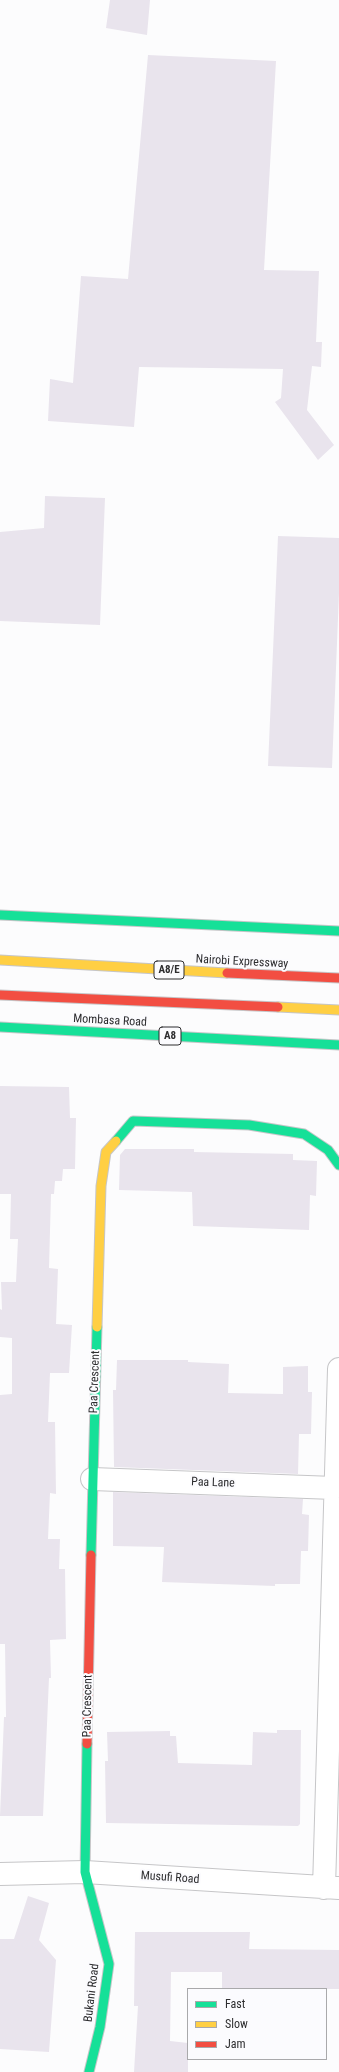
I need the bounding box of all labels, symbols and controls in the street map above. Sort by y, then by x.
street label: Nairobi Expressway [195,952,289,972]
road number: A8/E [154,961,184,979]
street label: Mombasa Road [73,1012,147,1030]
road number: A8 [159,1027,181,1045]
street label: Paa Crescent [87,1350,103,1414]
street label: Paa Lane [191,1475,235,1491]
street label: Paa Crescent [80,1674,96,1738]
street label: Musufi Road [140,1869,200,1887]
street label: Bukani Road [81,1963,103,2023]
legend [187,1988,327,2060]
text: Fast [225,1997,245,2011]
text: Slow [225,2017,248,2031]
text: Jam [225,2037,246,2051]

